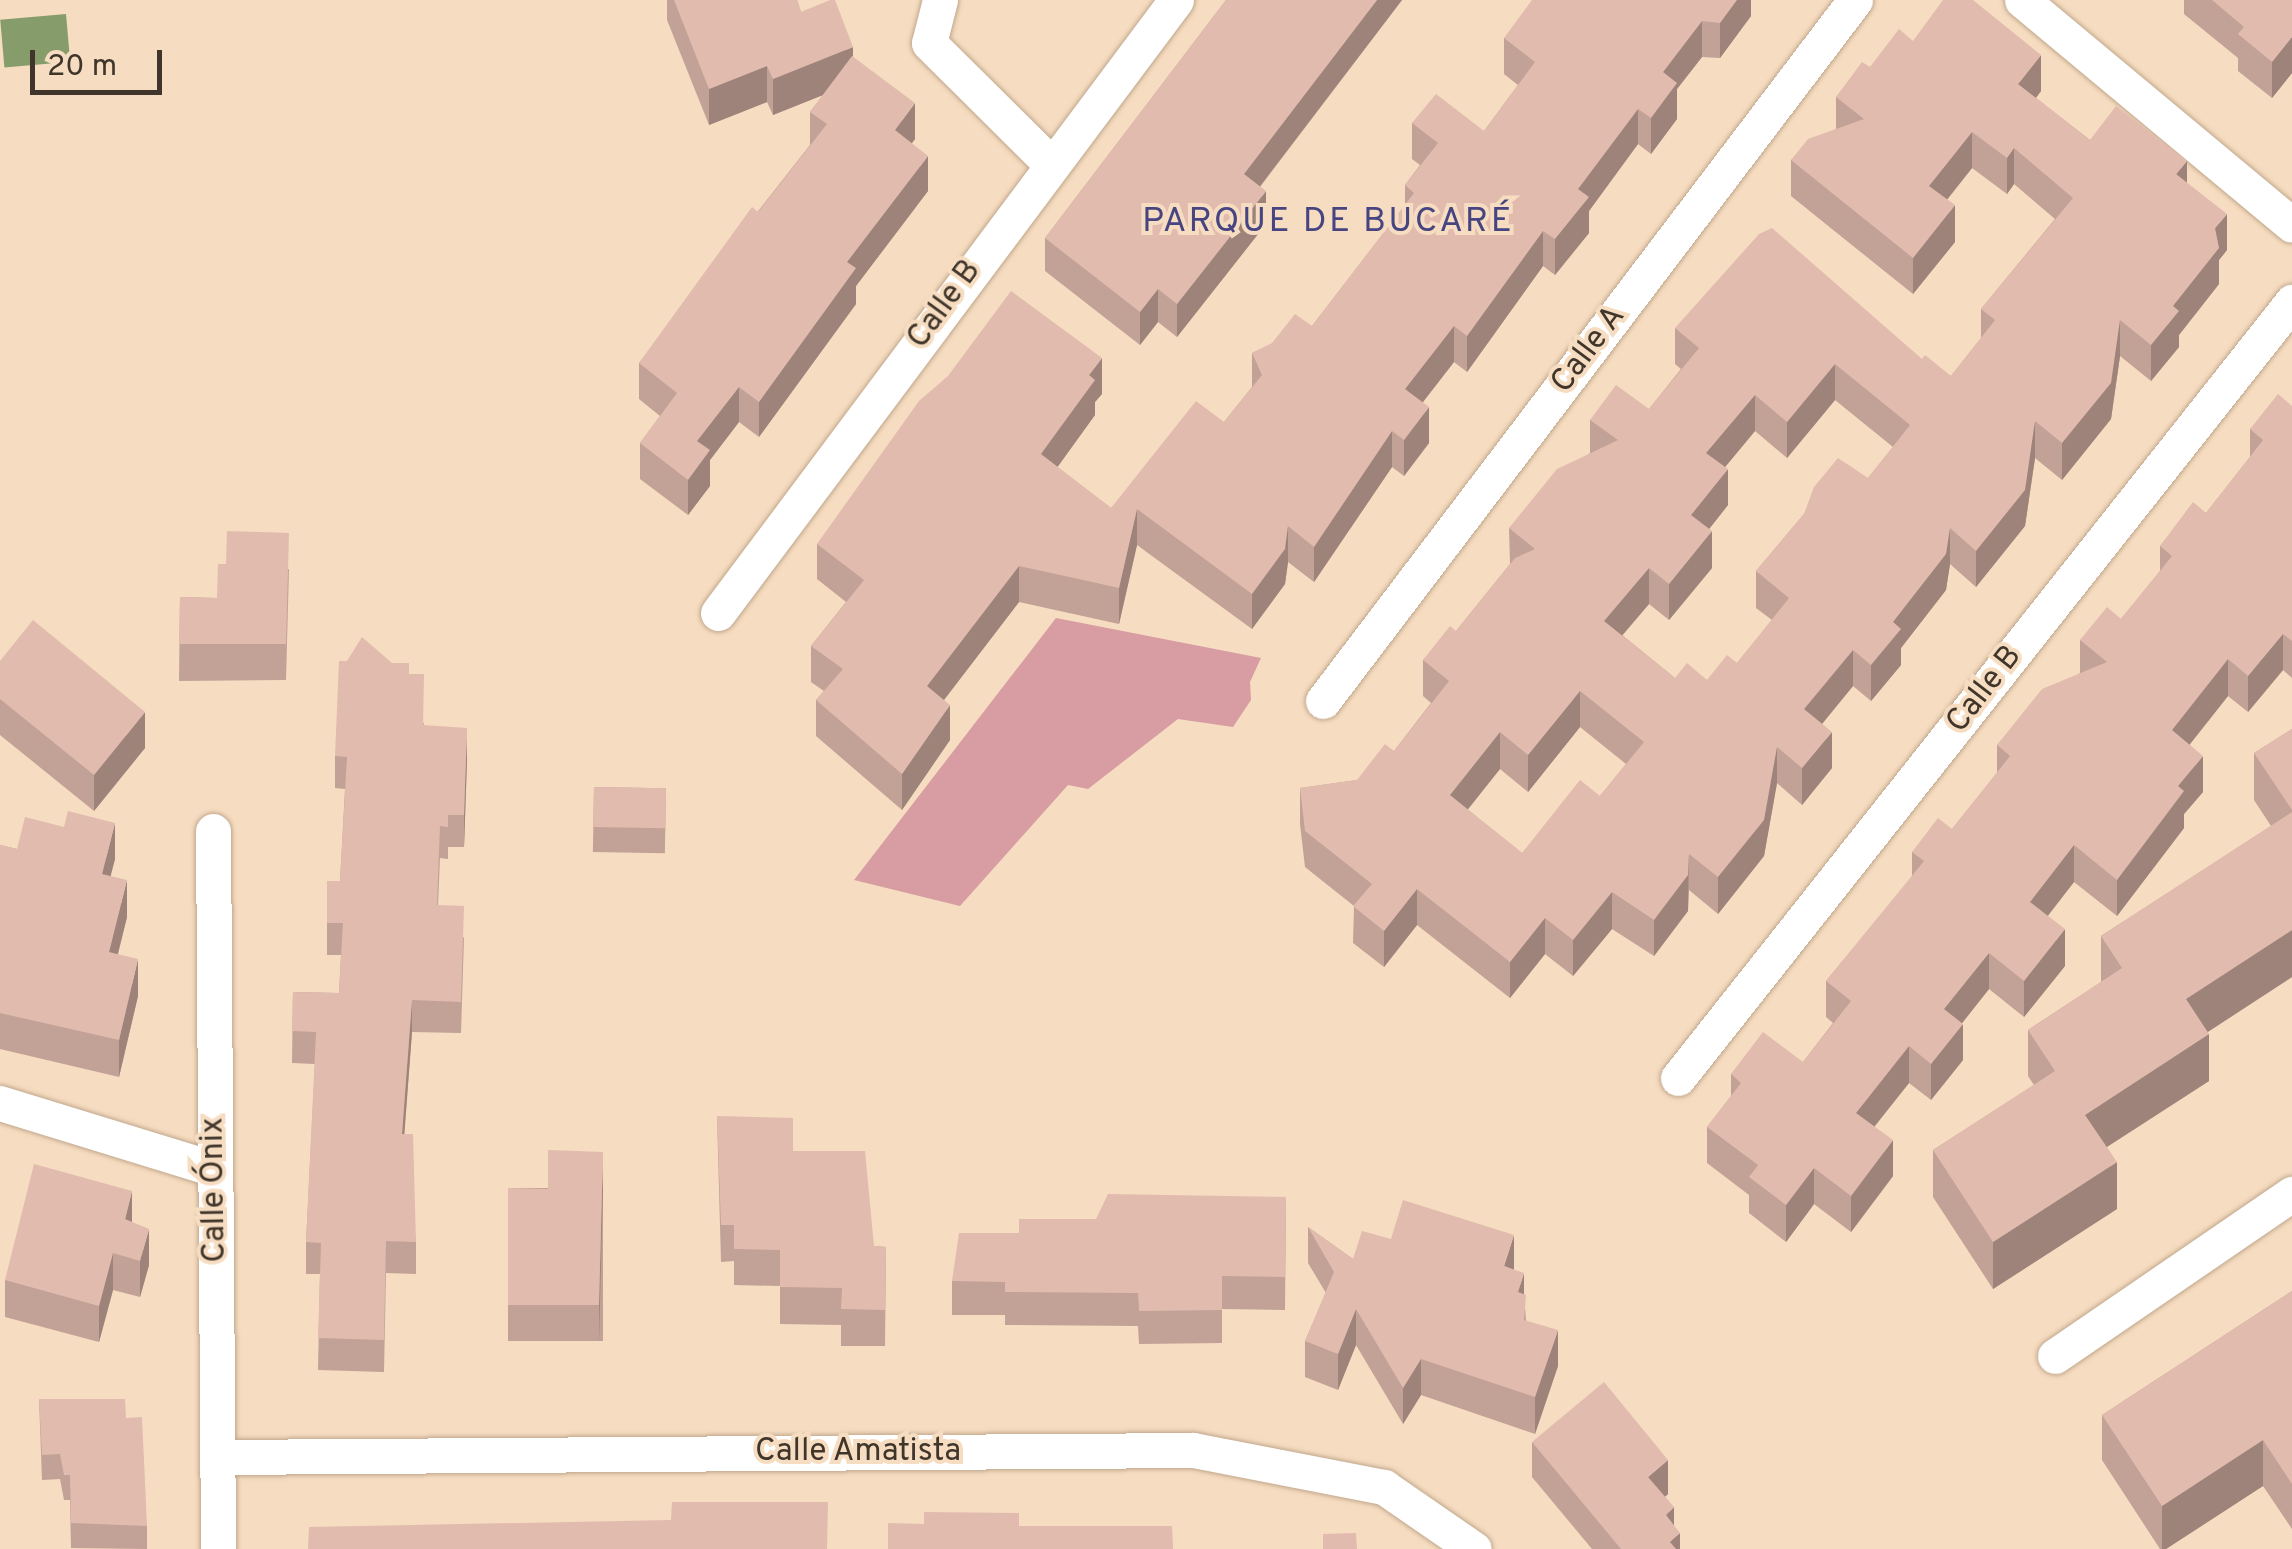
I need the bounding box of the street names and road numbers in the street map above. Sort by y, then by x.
street label: Calle B [900,253,990,357]
street label: Calle A [1543,298,1635,402]
street label: Calle B [1939,639,2031,741]
street label: Calle Ónix [195,1117,235,1263]
street label: Calle Amatista [754,1433,962,1471]

